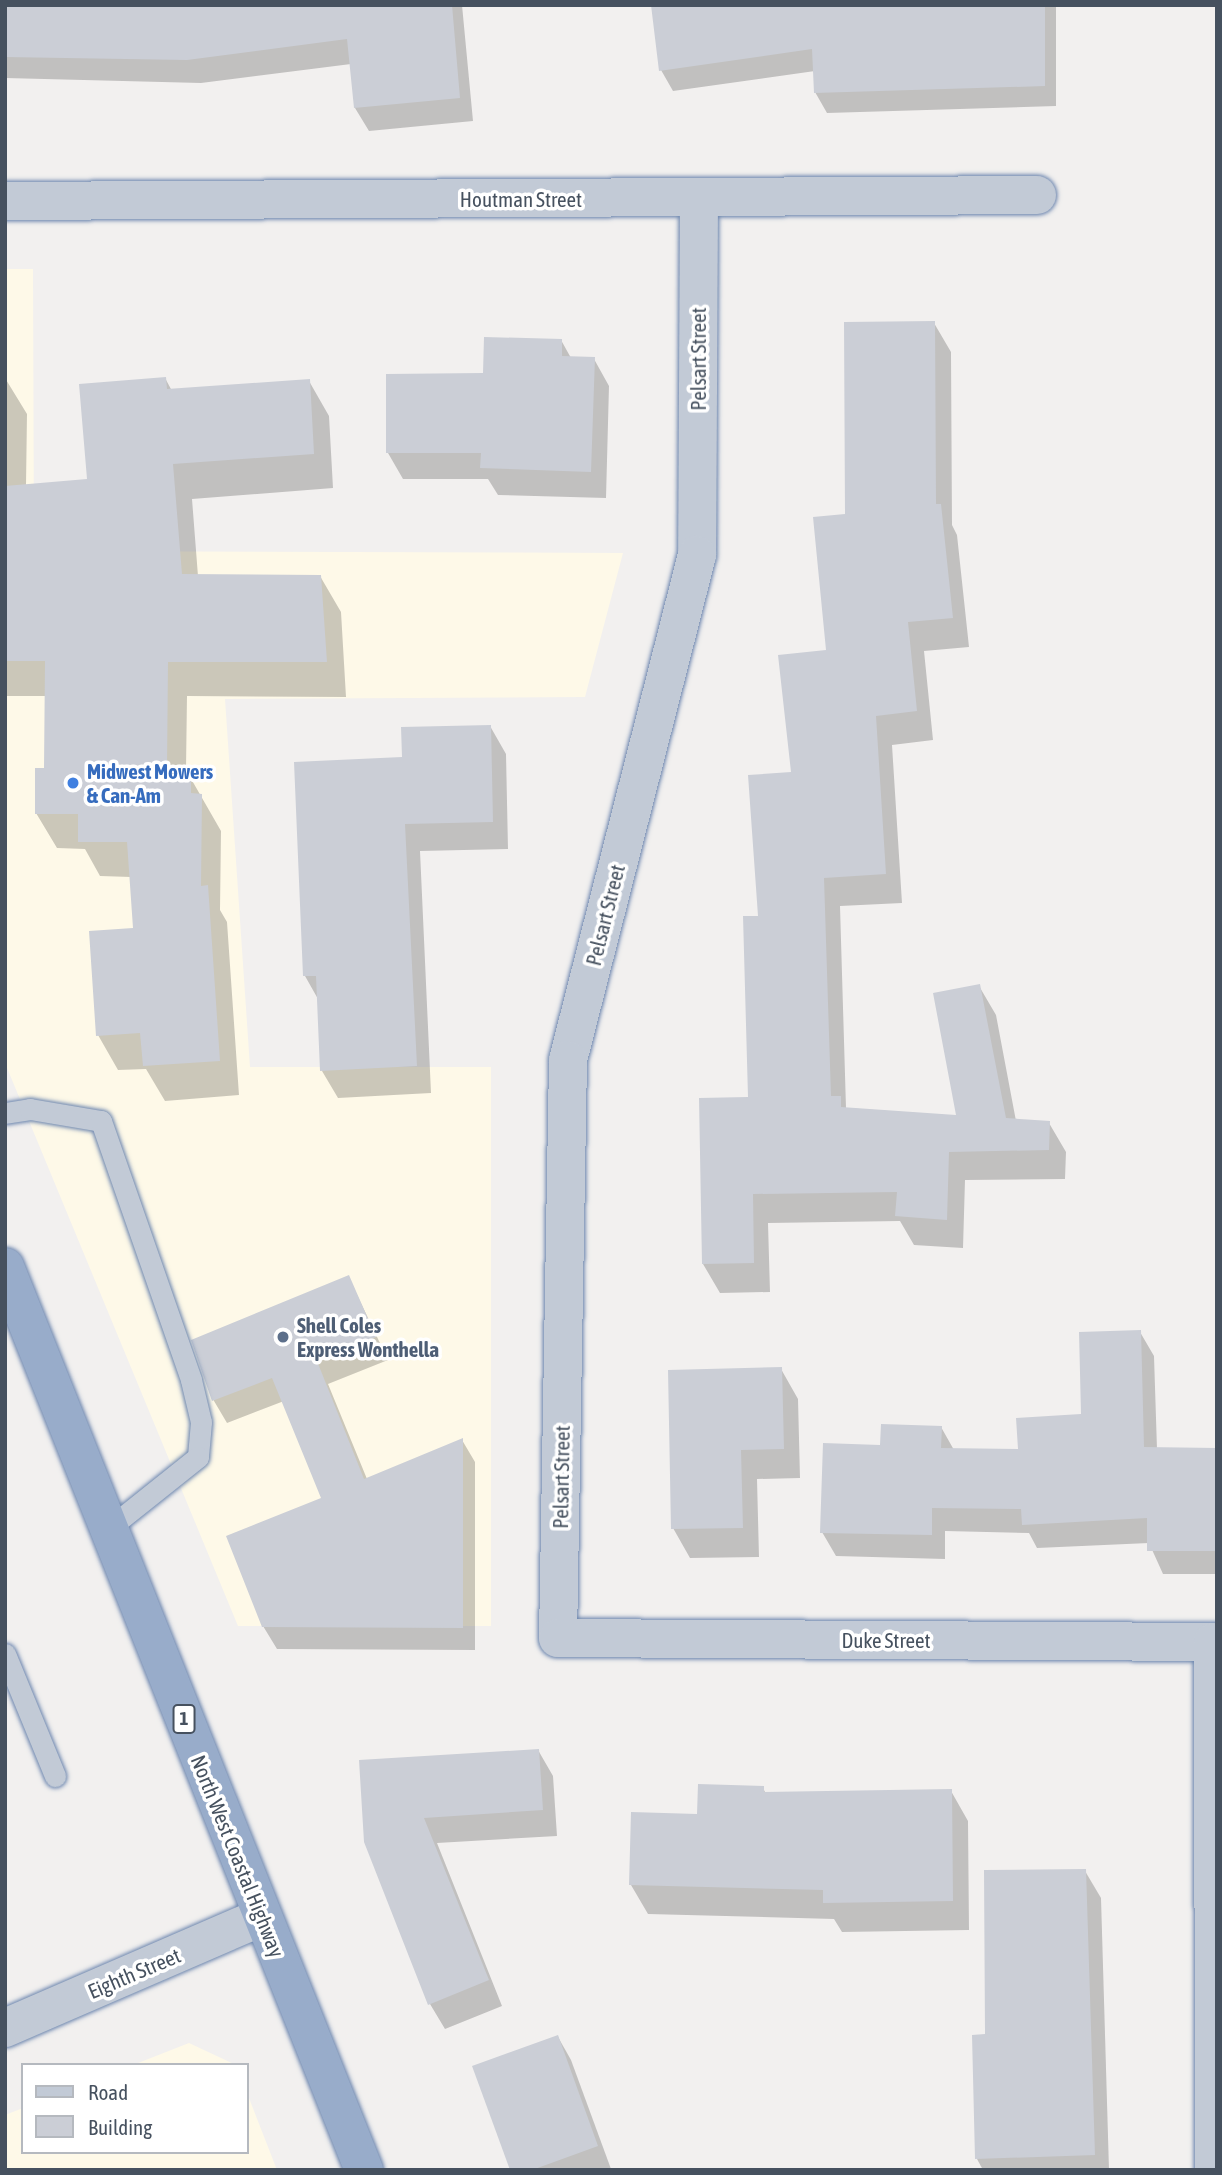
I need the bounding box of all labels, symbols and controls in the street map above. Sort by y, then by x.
street label: Houtman Street [460,186,582,212]
street label: Pelsart Street [685,307,711,411]
place label: Midwest Mowers & Can-Am [87,758,213,808]
marker: Midwest Mowers & Can-Am [65,775,81,791]
street label: Pelsart Street [580,862,630,968]
place label: Shell Coles Express Wonthella [297,1312,439,1362]
marker: Shell Coles Express Wonthella [275,1329,291,1345]
street label: Pelsart Street [548,1425,574,1529]
street label: Duke Street [841,1627,931,1653]
road number: 1 [172,1704,196,1735]
street label: North West Coastal Highway [186,1751,290,1961]
street label: Eighth Street [84,1942,184,2004]
legend [21,2063,248,2154]
text: Road [88,2080,128,2104]
text: Building [88,2115,152,2139]

